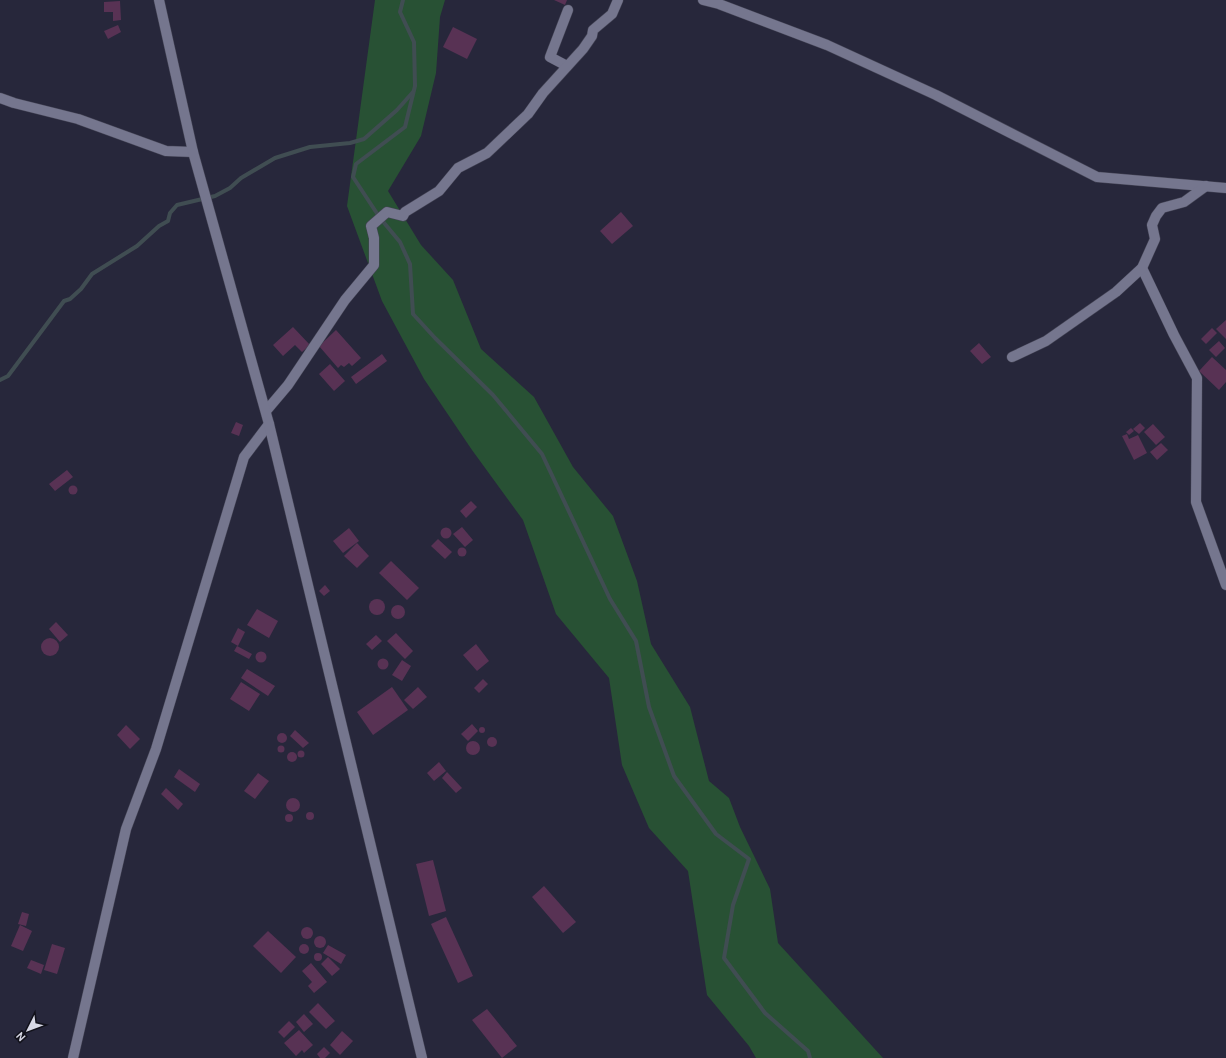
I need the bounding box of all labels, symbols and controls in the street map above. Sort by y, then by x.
north arrow [8,1010,48,1050]
text: N [13,1029,28,1044]

